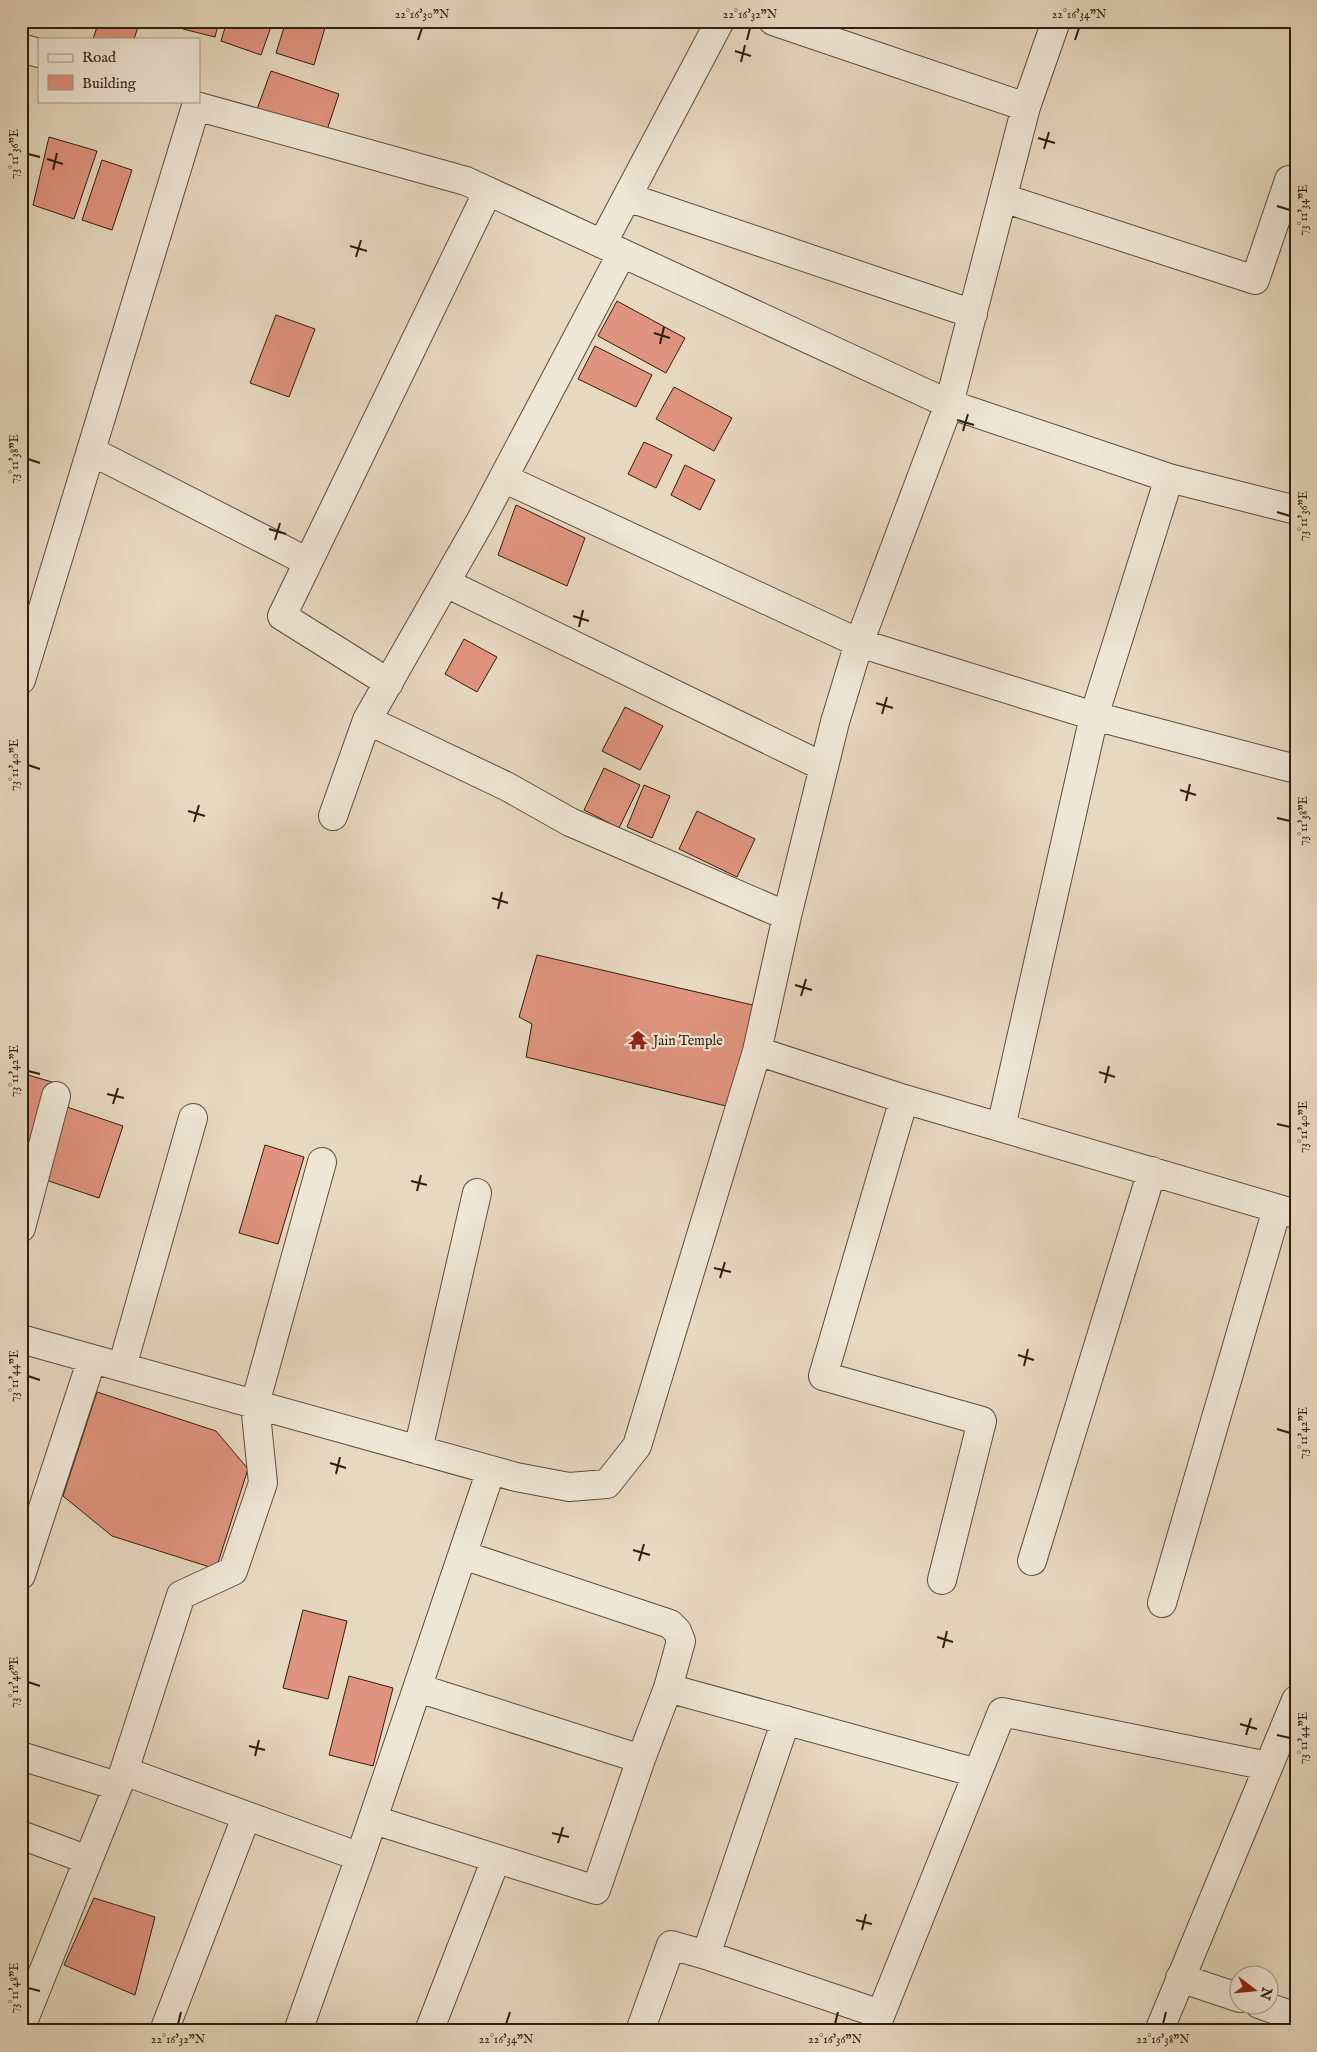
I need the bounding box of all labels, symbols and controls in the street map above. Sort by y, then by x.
text: 22°16'30"N [395,7,450,22]
text: 22°16'32"N [723,7,778,22]
text: 22°16'34"N [1052,7,1107,22]
legend [38,38,200,102]
text: Road [82,48,117,67]
text: Building [82,74,137,93]
text: 73°11'36"E [7,129,22,179]
text: 73°11'34"E [1296,185,1311,235]
text: 73°11'38"E [7,434,22,484]
text: 73°11'36"E [1296,491,1311,541]
text: 73°11'40"E [7,739,22,791]
text: 73°11'38"E [1296,796,1311,846]
temple icon: Jain Temple [627,1029,649,1051]
place label: Jain Temple [651,1032,723,1050]
text: 73°11'42"E [7,1045,22,1097]
text: 73°11'40"E [1296,1101,1311,1153]
text: 73°11'44"E [7,1350,22,1402]
text: 73°11'42"E [1296,1407,1311,1459]
text: 73°11'46"E [7,1656,22,1708]
text: 73°11'44"E [1296,1712,1311,1764]
text: 73°11'48"E [7,1962,22,2014]
north arrow [1230,1964,1280,2014]
text: N [1255,1984,1276,2002]
text: 22°16'32"N [151,2032,206,2047]
text: 22°16'34"N [479,2032,534,2047]
text: 22°16'36"N [808,2032,863,2047]
text: 22°16'38"N [1136,2032,1190,2047]

